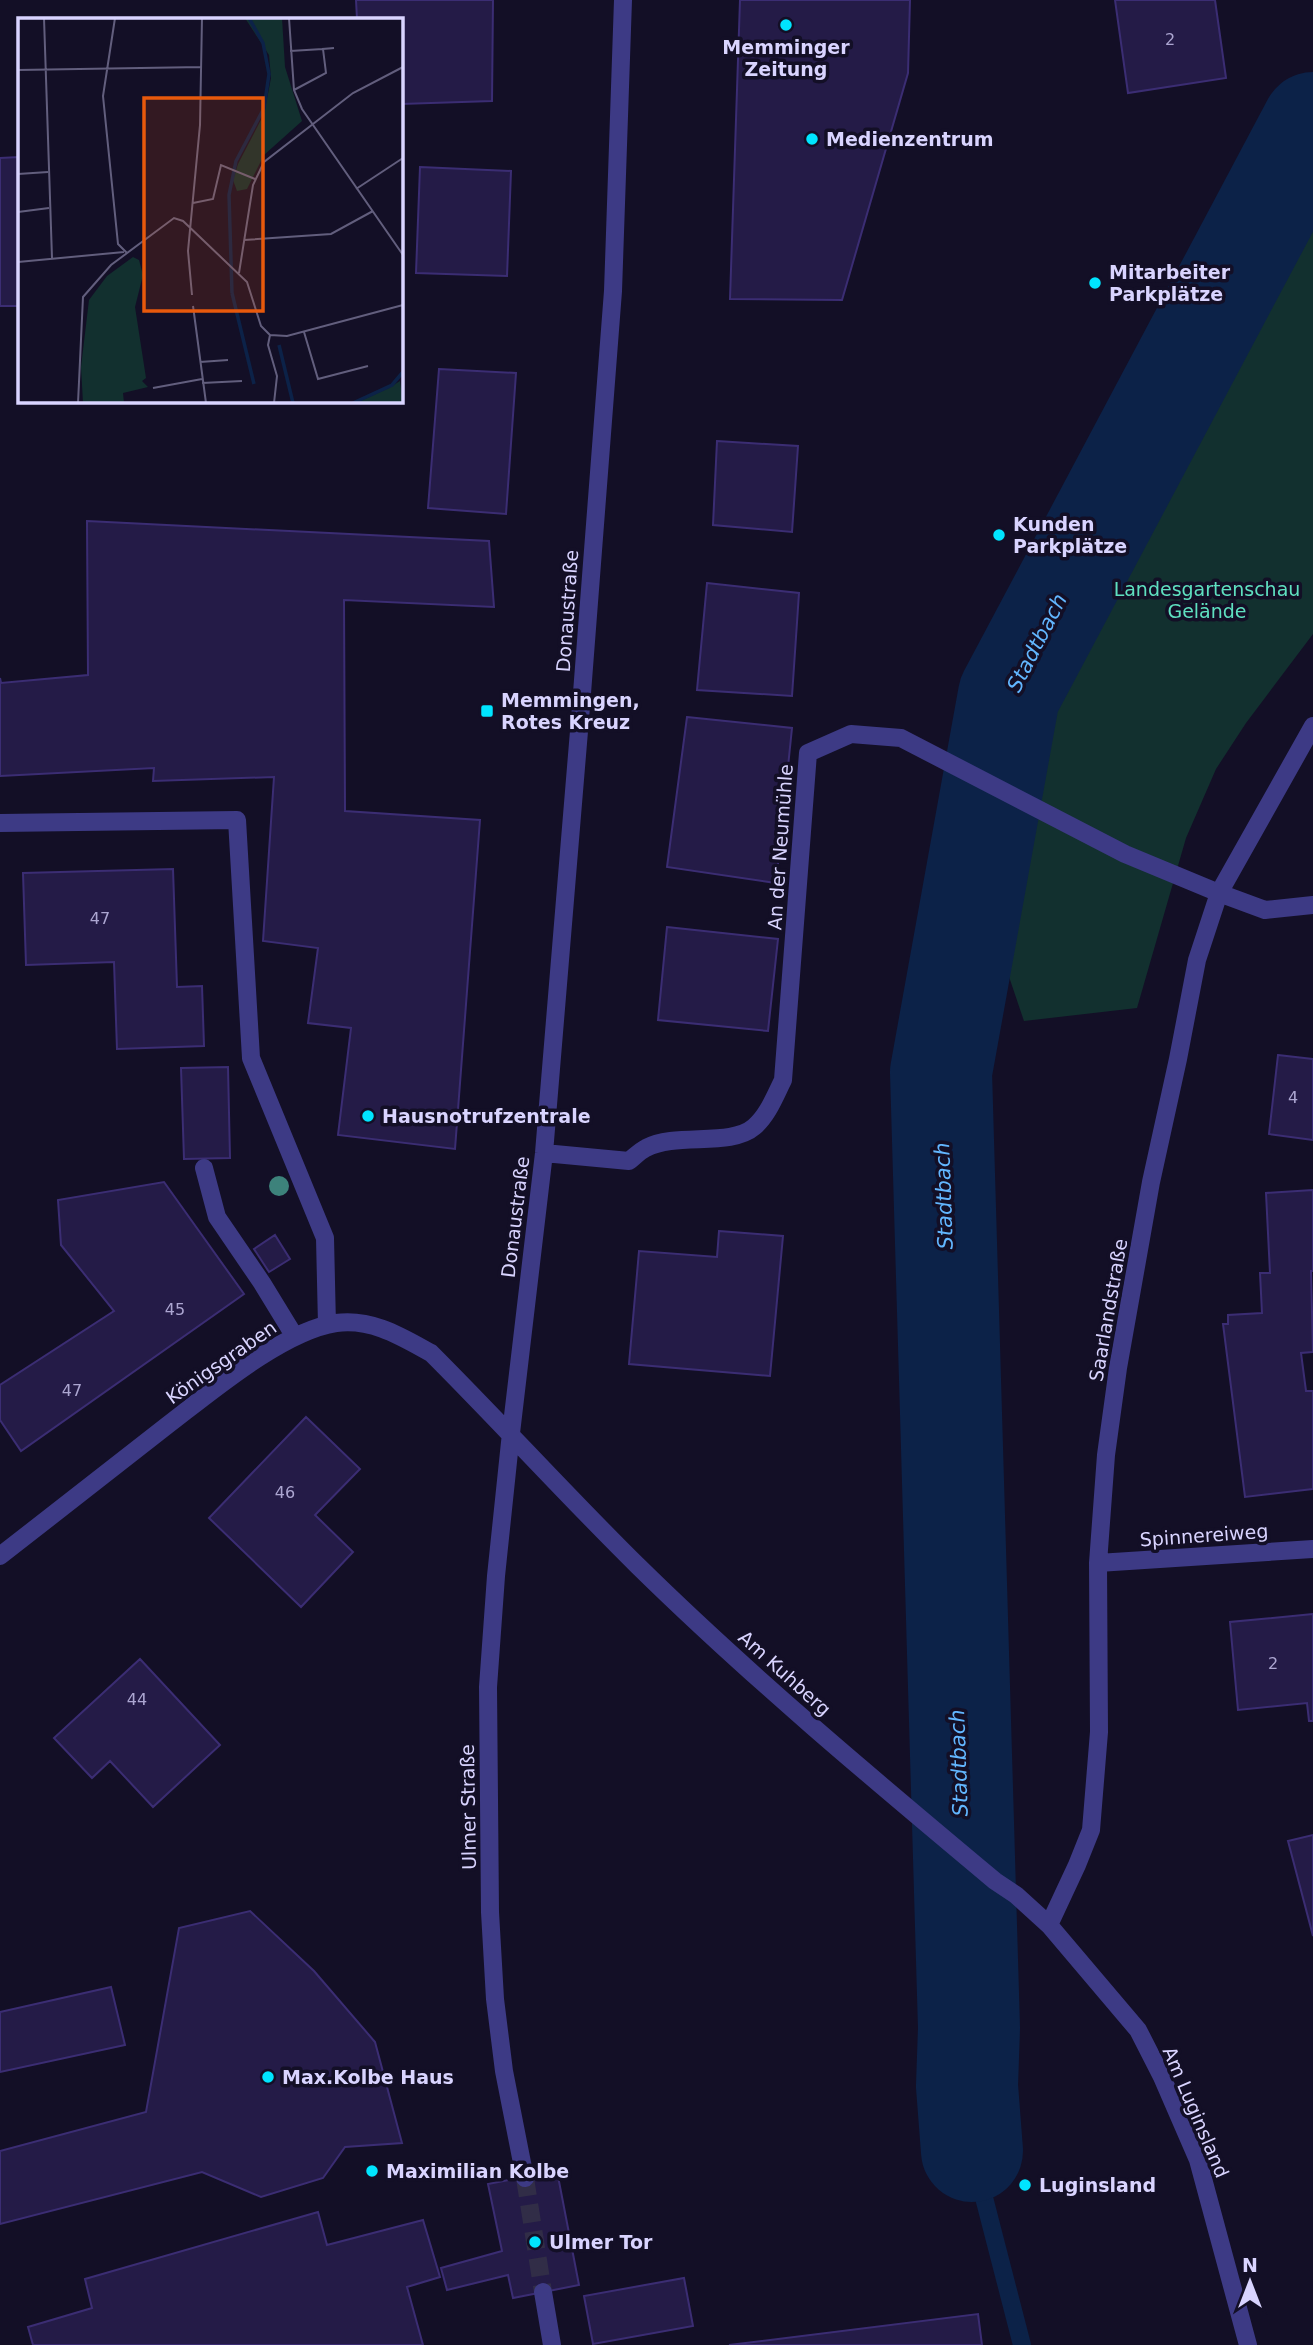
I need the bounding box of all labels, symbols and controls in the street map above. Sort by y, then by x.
marker: Memminger Zeitung [778,17,794,33]
inset map [18,18,402,402]
house number: 2 [1165,30,1175,49]
place label: Memminger Zeitung [722,36,850,80]
place label: Medienzentrum [826,128,994,150]
marker: Medienzentrum [804,131,820,147]
place label: Mitarbeiter Parkplätze [1109,261,1231,305]
marker: Mitarbeiter Parkplätze [1087,275,1103,291]
place label: Kunden Parkplätze [1013,513,1127,557]
marker: Kunden Parkplätze [991,527,1007,543]
street label: Donaustraße [552,549,582,673]
park label: Landesgartenschau Gelände [1114,578,1300,622]
water label: Stadtbach [1002,590,1072,696]
place label: Memmingen, Rotes Kreuz [501,689,640,733]
marker: Memmingen, Rotes Kreuz [479,703,495,719]
street label: An der Neumühle [763,763,797,931]
house number: 47 [90,909,110,928]
house number: 4 [1288,1088,1298,1107]
place label: Hausnotrufzentrale [382,1105,591,1127]
marker: Hausnotrufzentrale [360,1108,376,1124]
water label: Stadtbach [930,1142,958,1250]
street label: Donaustraße [497,1155,533,1279]
street label: Saarlandstraße [1085,1237,1131,1383]
house number: 45 [165,1300,185,1319]
street label: Königsgraben [162,1316,280,1408]
house number: 47 [62,1381,82,1400]
house number: 46 [275,1483,295,1502]
street label: Spinnereiweg [1139,1520,1269,1550]
street label: Am Kuhberg [734,1626,836,1720]
house number: 2 [1268,1654,1278,1673]
house number: 44 [127,1690,147,1709]
water label: Stadtbach [945,1709,973,1817]
street label: Ulmer Straße [456,1744,480,1870]
street label: Am Luginsland [1158,2043,1234,2181]
place label: Max.Kolbe Haus [282,2066,454,2088]
marker: Max.Kolbe Haus [260,2069,276,2085]
place label: Maximilian Kolbe [386,2160,569,2182]
marker: Maximilian Kolbe [364,2163,380,2179]
place label: Luginsland [1039,2174,1156,2196]
marker: Luginsland [1017,2177,1033,2193]
place label: Ulmer Tor [549,2231,653,2253]
marker: Ulmer Tor [527,2234,543,2250]
north arrow [1215,2247,1285,2317]
text: N [1242,2254,1258,2276]

